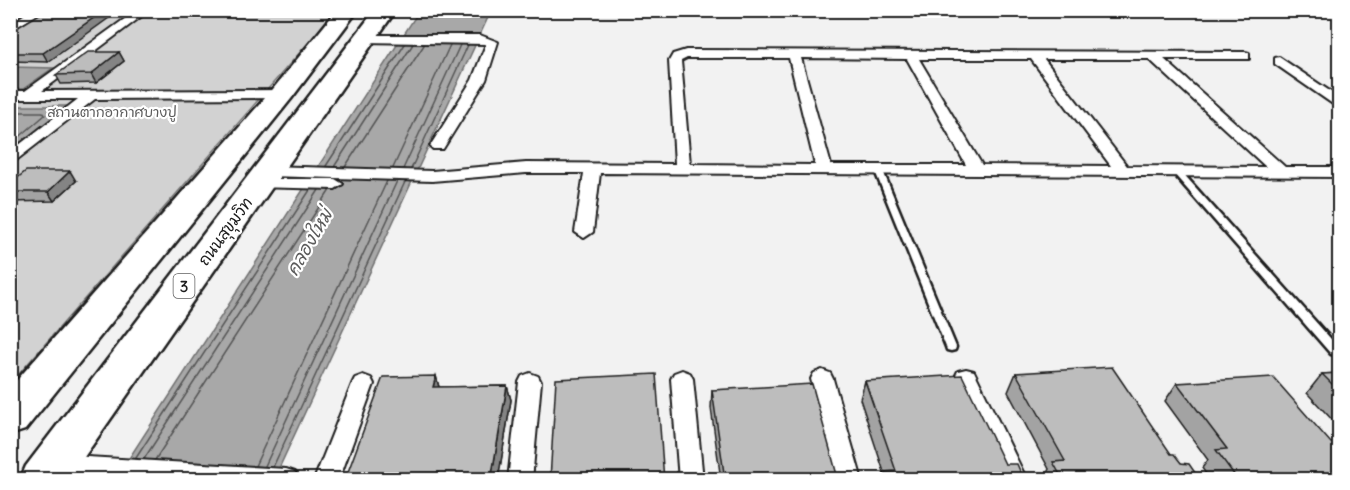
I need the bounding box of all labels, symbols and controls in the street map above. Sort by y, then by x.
park label: สถานตากอากาศบางปู [47,103,177,122]
street label: ถนนสุขุมวิท [193,193,259,271]
water label: คลองใหม่ [281,202,339,279]
road number: 3 [174,274,195,298]

